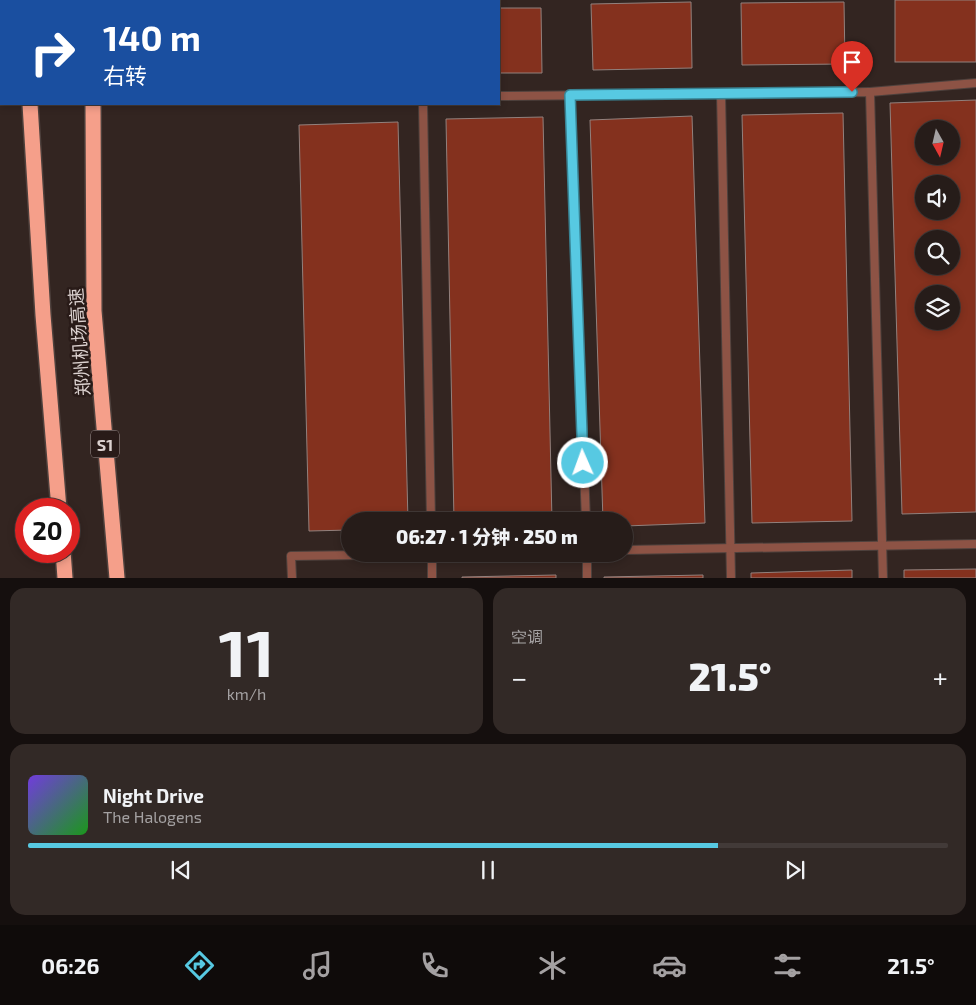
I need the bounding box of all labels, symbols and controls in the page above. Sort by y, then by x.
text: 140 m [103,16,201,58]
icon: right [20,20,85,85]
pin [831,41,873,92]
icon: arrive [838,48,866,76]
text: 右转 [103,62,147,88]
north arrow [915,120,960,165]
map controls [915,120,960,330]
button: sound [915,175,960,220]
button: search [915,230,960,275]
button: layers [915,285,960,330]
street label: 郑州机场高速 [64,287,94,397]
road number: S1 [91,430,119,458]
position arrow [556,436,608,488]
speed limit sign: 20 [15,498,80,563]
text: 06:27 · 1 分钟 · 250 m [396,525,578,548]
text: 11 [218,612,275,690]
text: 空调 [511,627,543,646]
text: 21.5° [688,653,772,699]
text: − [511,660,527,694]
text: + [933,660,948,694]
text: km/h [227,684,266,703]
text: Night Drive [103,784,204,807]
text: The Halogens [103,807,202,826]
icon: previous [167,856,195,884]
icon: pause [474,856,502,884]
icon: next [781,856,809,884]
icon: directions [182,948,217,983]
icon: music [300,948,335,983]
icon: phone [417,948,452,983]
icon: climate [535,948,570,983]
icon: car [652,948,687,983]
icon: filters [770,948,805,983]
text: 06:26 [41,952,100,978]
text: 21.5° [887,952,935,978]

